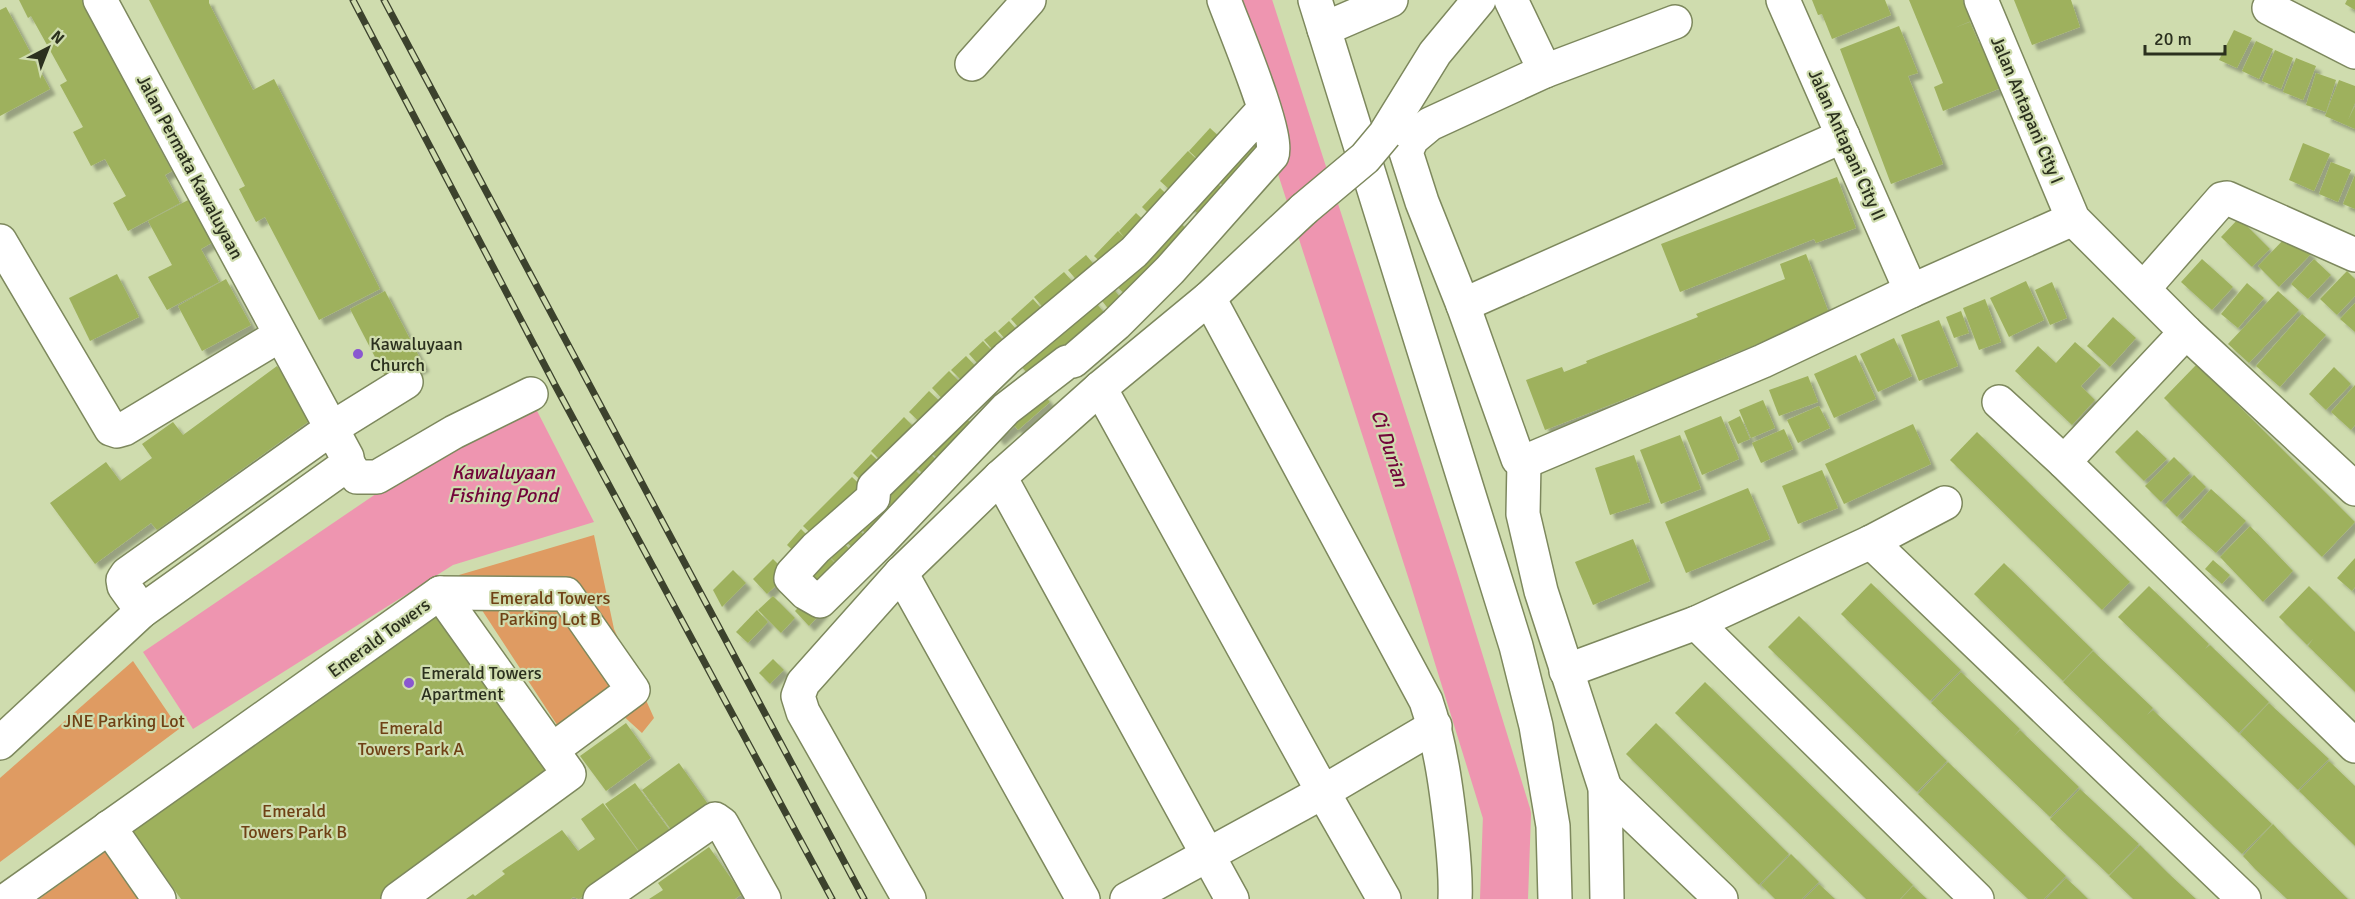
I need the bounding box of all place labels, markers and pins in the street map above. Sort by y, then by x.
place label: Kawaluyaan Church [370,333,463,376]
marker: Kawaluyaan Church [351,347,365,361]
place label: Emerald Towers Apartment [421,662,542,705]
marker: Emerald Towers Apartment [402,676,416,690]

